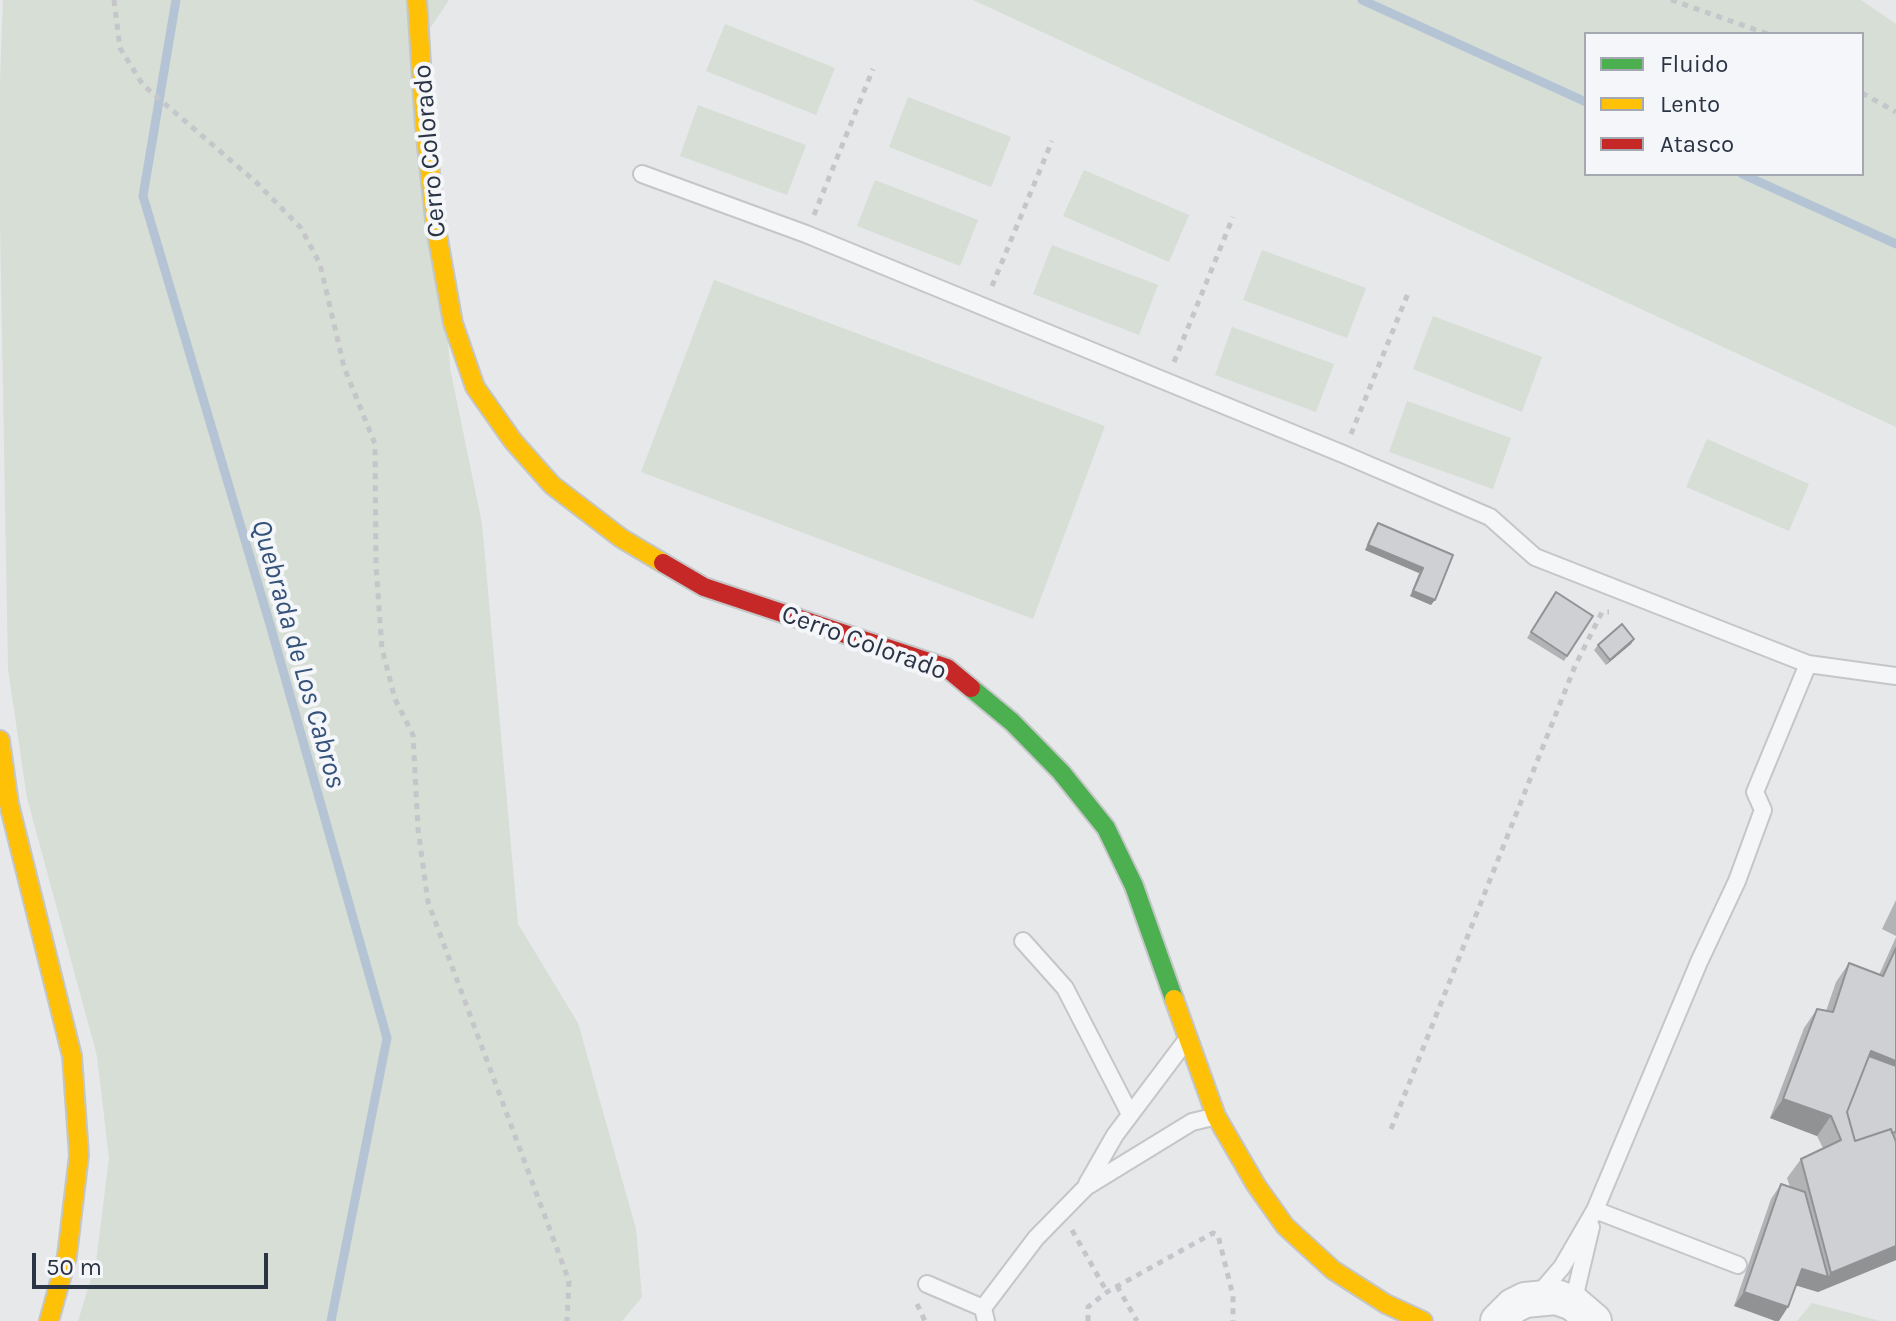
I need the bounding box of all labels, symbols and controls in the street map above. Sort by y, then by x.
legend [1584,32,1864,176]
text: Fluido [1660,50,1728,78]
street label: Cerro Colorado [407,63,453,239]
text: Lento [1660,90,1720,118]
text: Atasco [1660,130,1734,158]
water label: Quebrada de Los Cabros [244,516,352,792]
street label: Cerro Colorado [777,599,951,687]
scale bar [36,1237,272,1287]
text: 50 m [46,1253,102,1281]

